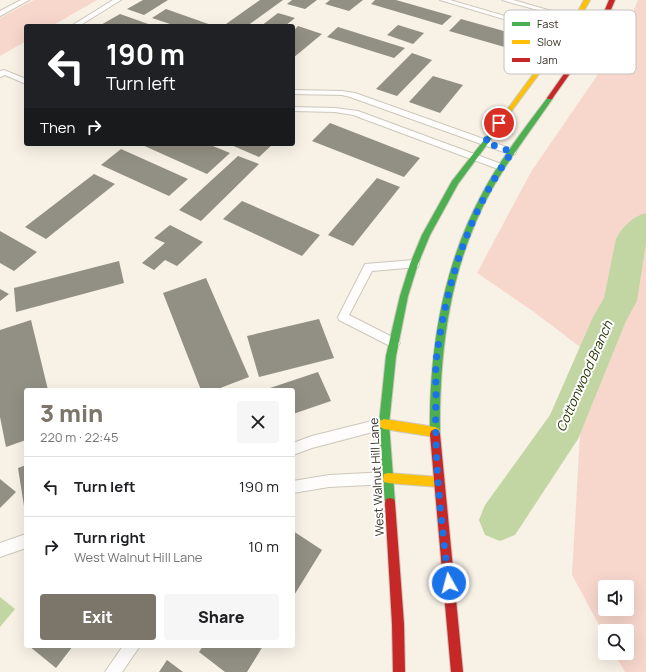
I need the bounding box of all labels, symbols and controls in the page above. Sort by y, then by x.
legend [504,10,636,74]
text: Fast [537,16,559,31]
text: Slow [537,34,562,49]
text: 190 m [106,35,185,73]
icon: left [40,40,92,92]
text: Jam [537,52,558,67]
text: Turn left [106,71,176,95]
pin [482,106,516,140]
icon: arrive [488,112,510,134]
icon: right [83,116,105,138]
text: Then [40,117,75,138]
water label: Cottonwood Branch [551,317,617,434]
text: 3 min [40,396,103,429]
button: close [237,401,279,443]
street label: West Walnut Hill Lane [365,417,388,537]
text: 220 m · 22:45 [40,428,118,446]
icon: left [40,476,62,498]
text: Turn left [74,476,136,497]
text: 190 m [239,476,279,497]
text: Turn right [74,527,145,548]
icon: right [40,536,62,558]
text: 10 m [248,536,279,557]
text: West Walnut Hill Lane [74,548,202,566]
position arrow [428,562,470,604]
map controls [598,580,634,660]
button: sound [598,580,634,616]
button: Exit [40,594,156,640]
button: Share [164,594,279,640]
button: search [598,624,634,660]

